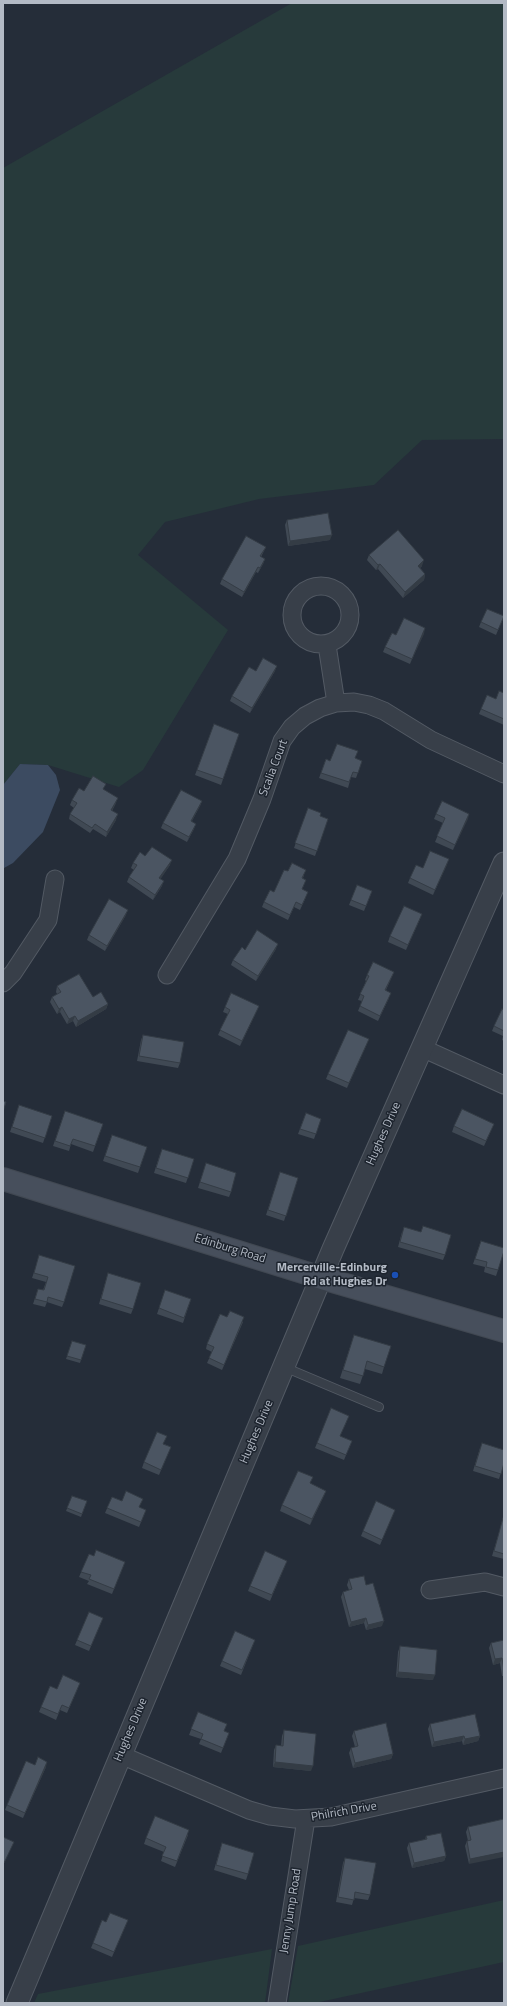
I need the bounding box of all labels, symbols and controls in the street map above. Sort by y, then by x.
street label: Scalia Court [257,738,291,798]
street label: Hughes Drive [364,1100,404,1168]
street label: Edinburg Road [193,1231,267,1267]
place label: Mercerville-Edinburg Rd at Hughes Dr [277,1261,387,1289]
marker: Mercerville-Edinburg Rd at Hughes Dr [390,1270,400,1280]
street label: Hughes Drive [237,1398,277,1466]
street label: Hughes Drive [111,1696,151,1764]
street label: Philrich Drive [310,1799,378,1825]
street label: Jenny Jump Road [277,1868,305,1954]

